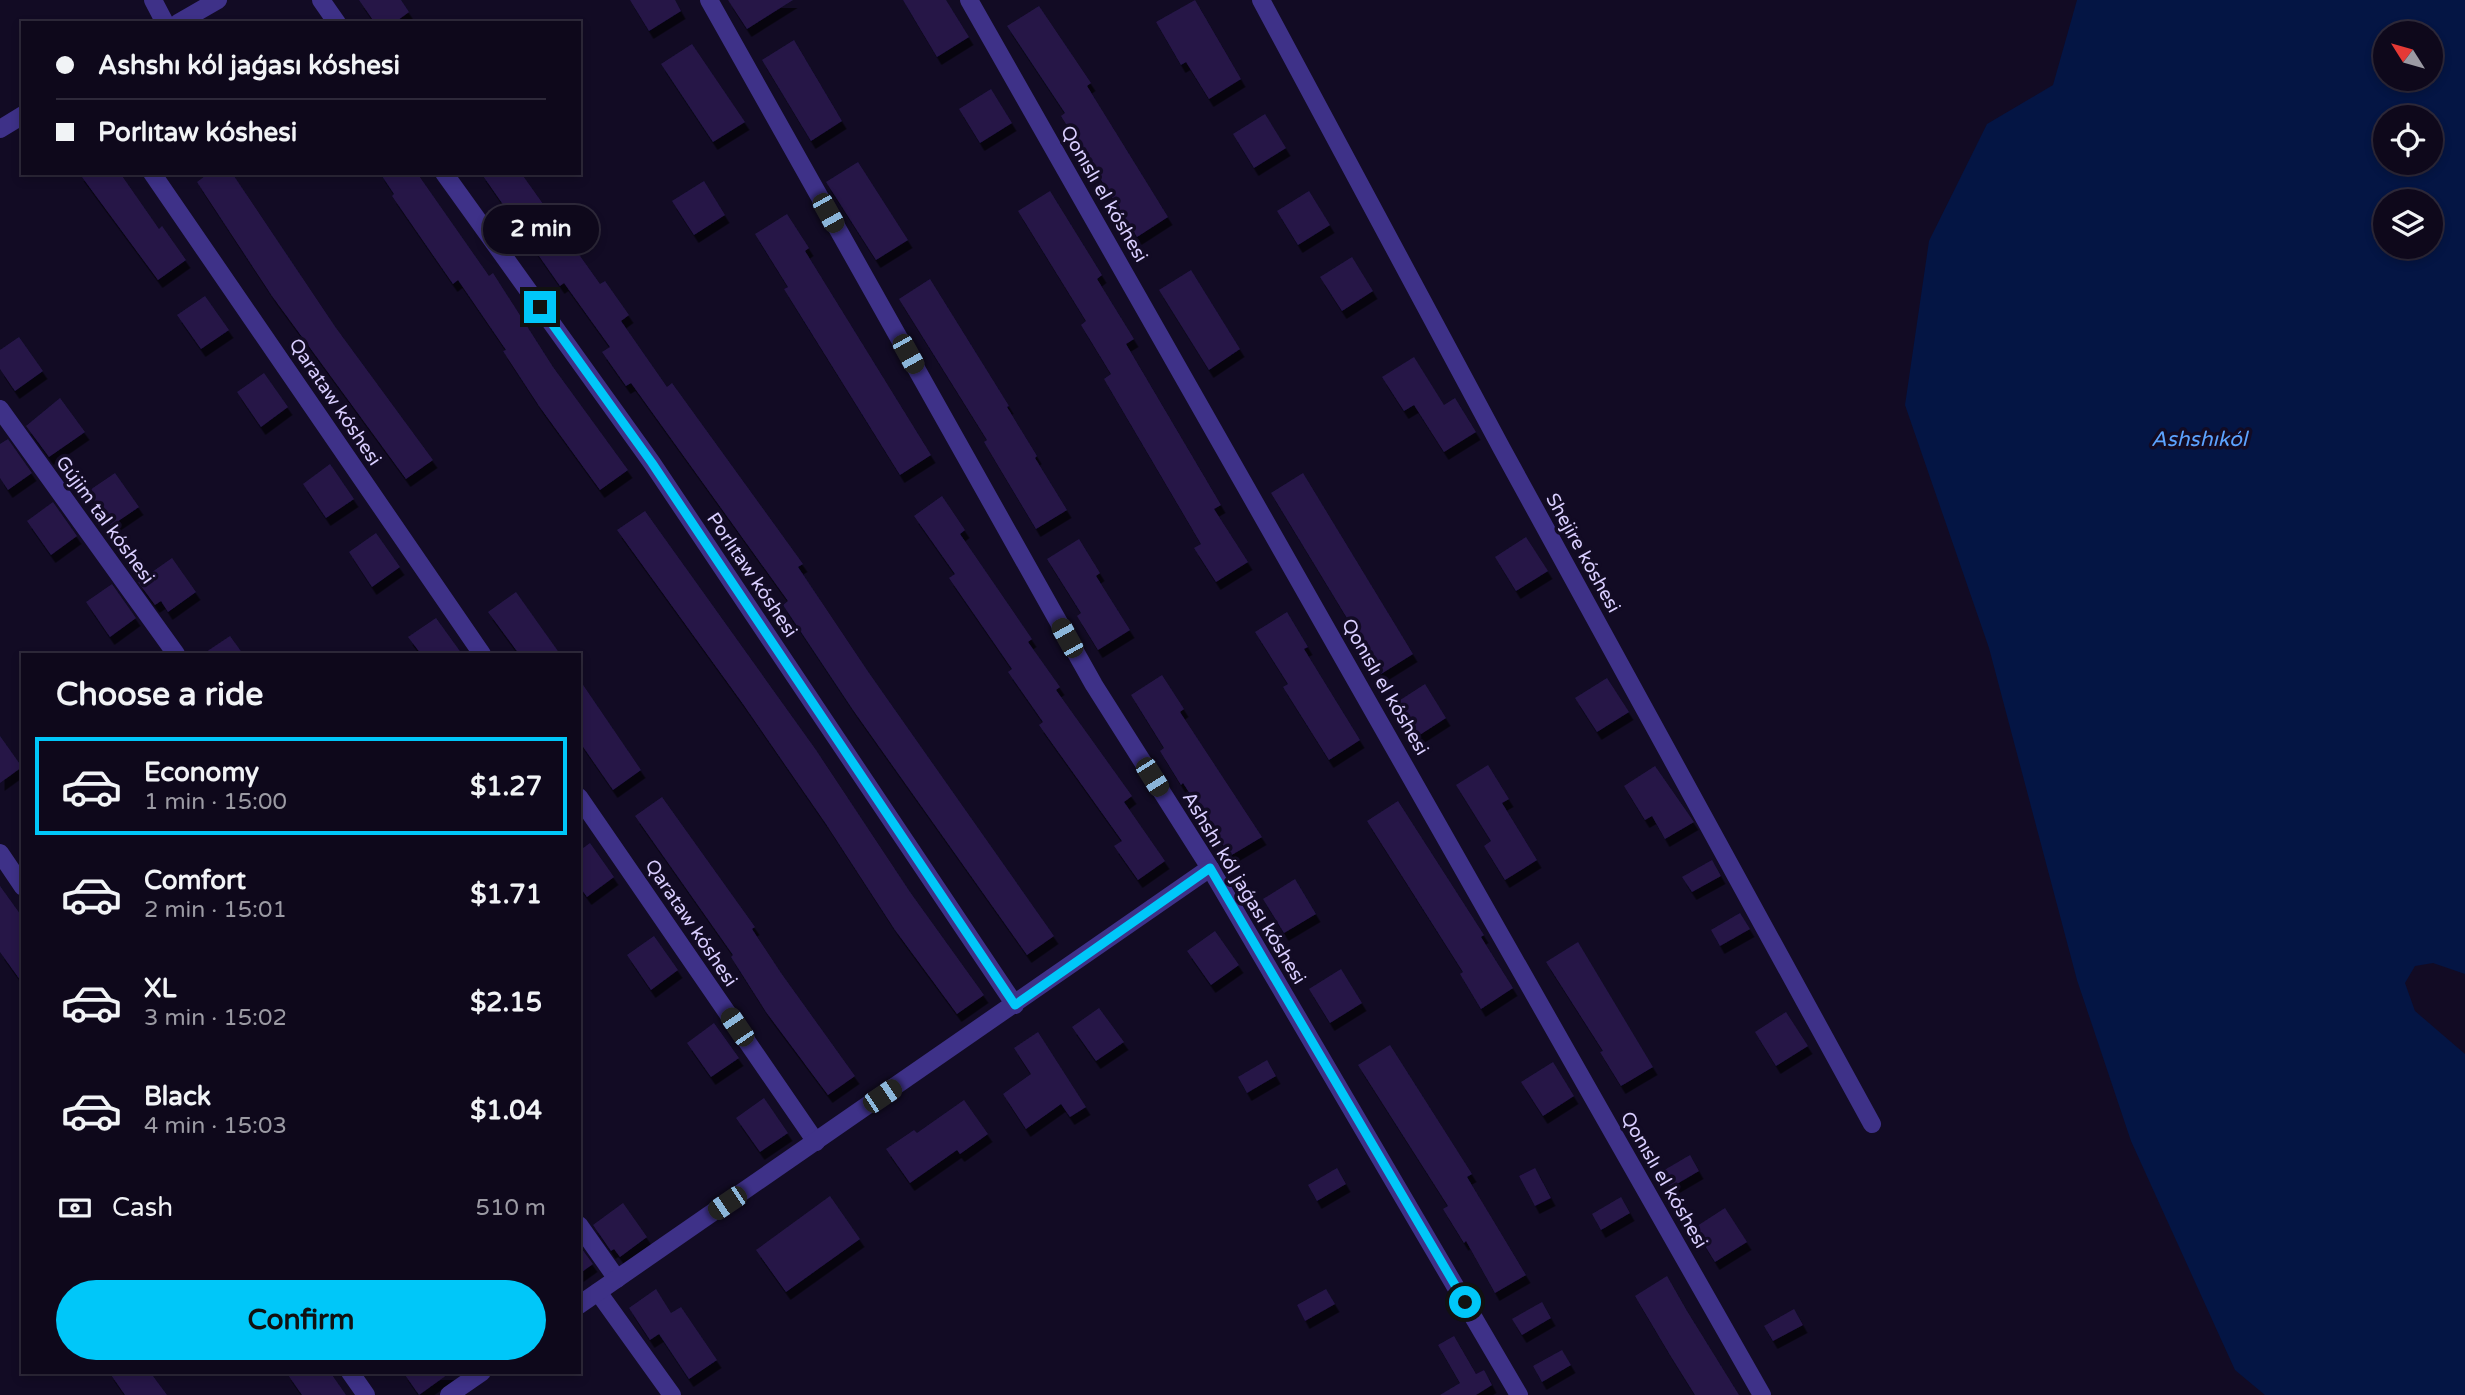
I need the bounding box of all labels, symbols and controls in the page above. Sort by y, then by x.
north arrow [2373,21,2443,91]
map controls [2373,21,2443,259]
text: Ashshı kól jaǵası kóshesi [98,50,400,81]
button: locate [2373,105,2443,175]
text: Porlıtaw kóshesi [98,117,297,148]
street label: Qonıslı el kóshesi [1056,122,1152,266]
button: layers [2373,189,2443,259]
car [809,190,848,236]
callout: 2 min [482,205,598,254]
text: 2 min [510,215,572,243]
route end [524,291,556,323]
car [889,331,928,377]
street label: Qarataw kóshesi [284,334,386,470]
water label: Ashshıkól [2151,427,2250,452]
street label: Gújim tal kóshesi [51,452,159,588]
street label: Shejire kóshesi [1541,489,1625,617]
street label: Porlıtaw kóshesi [702,508,802,642]
car [1048,615,1087,661]
street label: Qonıslı el kóshesi [1337,615,1433,759]
text: Choose a ride [56,676,263,714]
car [1132,754,1173,800]
icon: car [60,755,123,818]
text: Economy [144,757,259,788]
text: $1.27 [470,771,542,802]
text: 1 min · 15:00 [144,788,287,816]
street label: Ashshı kól jaǵası kóshesi [1178,788,1310,988]
street label: Qarataw kóshesi [640,855,742,991]
icon: car [60,863,123,926]
text: Comfort [144,865,246,896]
text: $1.71 [470,879,542,910]
text: 2 min · 15:01 [144,896,287,924]
icon: car [60,971,123,1034]
text: XL [144,973,176,1004]
text: $2.15 [470,987,542,1018]
text: 3 min · 15:02 [144,1004,287,1032]
car [717,1004,758,1050]
car [859,1076,906,1116]
icon: car [60,1079,123,1142]
text: Black [144,1081,211,1112]
text: $1.04 [470,1095,542,1126]
street label: Qonıslı el kóshesi [1616,1108,1712,1252]
text: 4 min · 15:03 [144,1112,287,1140]
car [704,1183,751,1223]
icon: cash [56,1189,94,1227]
text: Cash [112,1192,173,1223]
text: 510 m [476,1194,546,1222]
button: Confirm [56,1280,546,1360]
route start [1449,1286,1481,1318]

